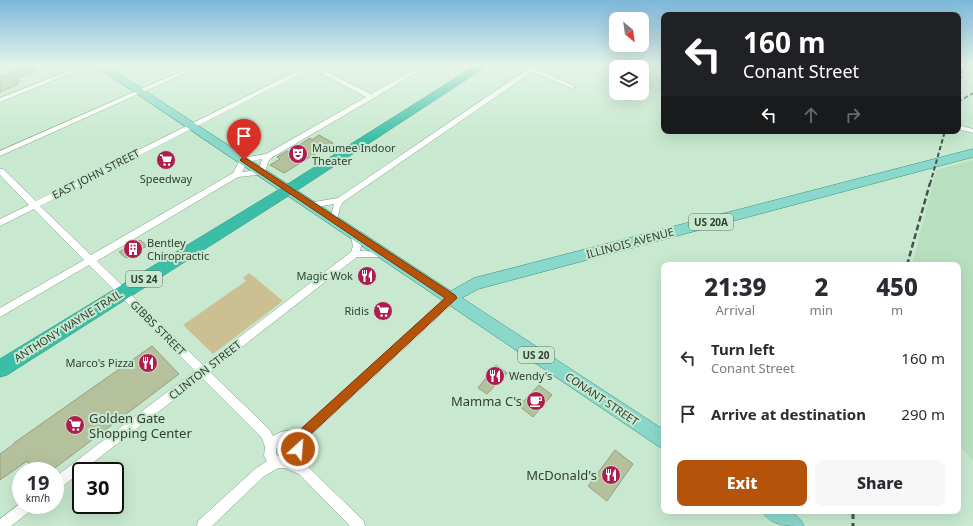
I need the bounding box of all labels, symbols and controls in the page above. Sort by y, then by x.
north arrow [609,12,649,52]
map controls [609,12,649,100]
text: 160 m [743,23,826,61]
icon: left [677,28,729,80]
text: Conant Street [743,59,859,83]
button: layers [609,60,649,100]
icon: left [758,104,780,126]
icon: ahead [800,104,822,126]
icon: right [842,104,864,126]
pin [227,119,261,160]
icon: arrive [233,125,255,147]
place label: Maumee Indoor Theater [312,140,396,168]
theatre icon: Maumee Indoor Theater [287,143,309,165]
street label: EAST JOHN STREET [49,145,142,202]
supermarket icon: Speedway [155,149,177,171]
place label: Speedway [140,171,193,186]
road number: US 20A [689,214,733,230]
street label: ILLINOIS AVENUE [584,224,675,261]
place label: Bentley Chiropractic [147,235,209,263]
building icon: Bentley Chiropractic [122,238,144,260]
restaurant icon: Magic Wok [356,265,378,287]
place label: Magic Wok [297,268,353,283]
text: 21:39 [704,270,766,303]
text: 2 [814,270,828,303]
text: 450 [876,270,918,303]
road number: US 24 [126,271,162,287]
street label: ANTHONY WAYNE TRAIL [11,286,125,365]
street label: GIBBS STREET [127,297,189,359]
supermarket icon: Ridis [372,300,394,322]
text: Arrival [715,301,755,319]
text: min [810,301,833,319]
text: m [891,301,903,319]
place label: Ridis [344,303,369,318]
street label: CLINTON STREET [165,337,244,403]
text: Turn left [711,339,775,359]
road number: US 20 [518,347,554,363]
icon: left [677,347,699,369]
text: 160 m [901,348,945,368]
restaurant icon: Marco's Pizza [137,352,159,374]
place label: Marco's Pizza [65,355,134,370]
text: Conant Street [711,359,795,377]
restaurant icon: Wendy's [484,365,506,387]
place label: Wendy's [509,368,552,383]
street label: CONANT STREET [563,368,642,429]
cafe icon: Mamma C's [525,390,547,412]
place label: Mamma C's [451,392,522,410]
icon: arrive [677,403,699,425]
text: Arrive at destination [711,404,866,424]
text: 290 m [901,404,945,424]
place label: Golden Gate Shopping Center [89,409,192,442]
supermarket icon: Golden Gate Shopping Center [64,414,86,436]
position arrow [277,428,319,470]
button: Exit [677,460,807,506]
button: Share [815,460,945,506]
speed limit sign: 30 [72,462,124,514]
restaurant icon: McDonald's [600,464,622,486]
place label: McDonald's [526,466,597,484]
text: 19 [27,469,49,496]
text: km/h [26,491,50,505]

